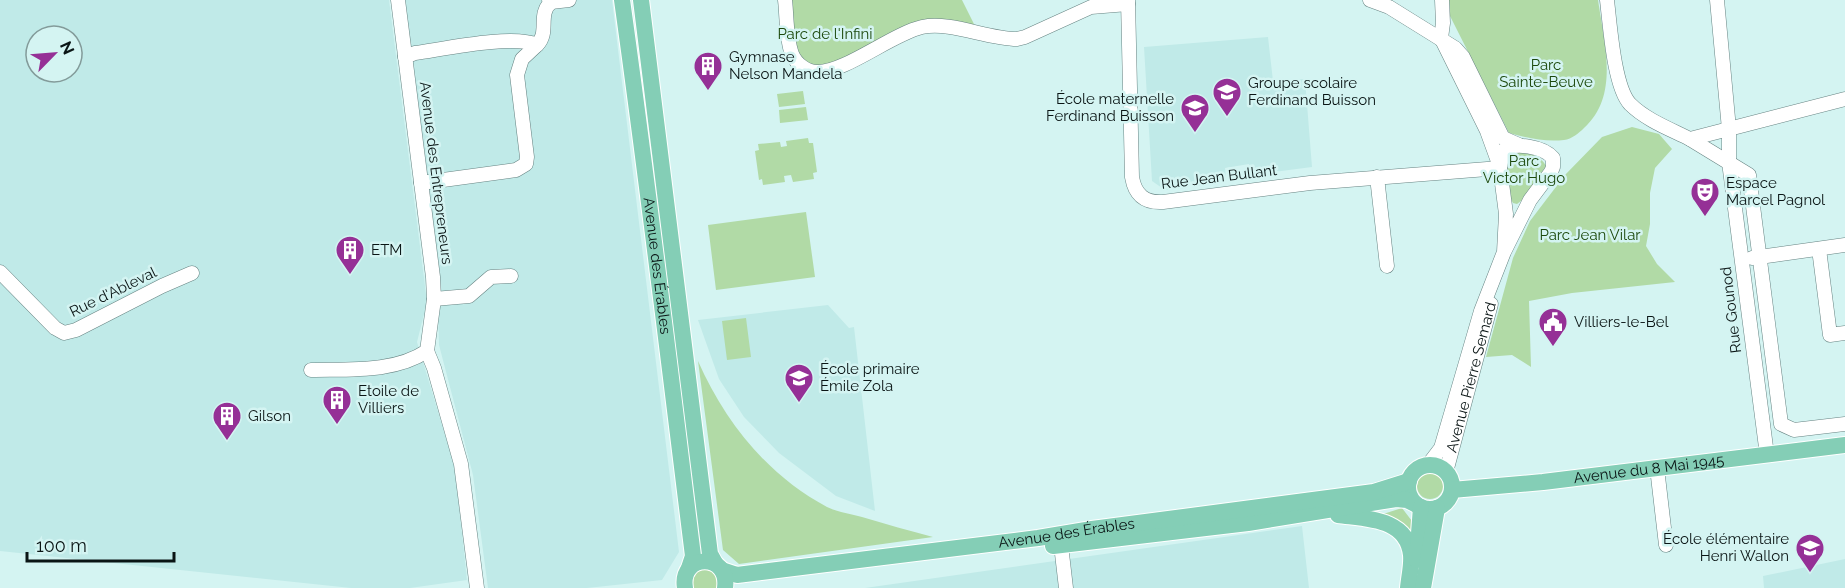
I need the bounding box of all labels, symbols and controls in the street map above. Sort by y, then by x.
north arrow [24,24,84,84]
park label: Parc de l'Infini [777,25,873,43]
text: N [56,38,78,57]
place label: Gymnase Nelson Mandela [729,48,842,83]
building icon: Gymnase Nelson Mandela [692,50,724,92]
park label: Parc Sainte-Beuve [1499,56,1593,91]
place label: Groupe scolaire Ferdinand Buisson [1248,74,1376,109]
school or university icon: Groupe scolaire Ferdinand Buisson [1211,76,1243,118]
street label: Avenue des Entrepreneurs [416,80,456,266]
place label: École maternelle Ferdinand Buisson [1046,90,1174,125]
school or university icon: École maternelle Ferdinand Buisson [1179,92,1211,134]
park label: Parc Victor Hugo [1483,152,1565,187]
street label: Rue Jean Bullant [1160,161,1278,193]
place label: Espace Marcel Pagnol [1726,174,1826,209]
theatre icon: Espace Marcel Pagnol [1689,176,1721,218]
street label: Avenue des Érables [639,196,675,335]
park label: Parc Jean Vilar [1539,226,1641,244]
building icon: ETM [334,234,366,276]
place label: ETM [371,241,402,259]
street label: Rue d'Ableval [67,263,160,321]
street label: Rue Gounod [1717,266,1745,354]
street label: Avenue Pierre Semard [1443,300,1500,455]
public building icon: Villiers-le-Bel [1537,306,1569,348]
place label: Villiers-le-Bel [1574,313,1670,331]
place label: École primaire Émile Zola [820,360,920,395]
school or university icon: École primaire Émile Zola [783,362,815,404]
place label: Etoile de Villiers [358,382,419,417]
building icon: Etoile de Villiers [321,384,353,426]
building icon: Gilson [211,400,243,442]
place label: Gilson [248,407,291,425]
street label: Avenue du 8 Mai 1945 [1573,451,1725,487]
street label: Avenue des Érables [997,514,1136,552]
scale bar [27,525,174,563]
place label: École élémentaire Henri Wallon [1663,530,1789,565]
school or university icon: École élémentaire Henri Wallon [1794,532,1826,574]
text: 100 m [36,535,87,556]

